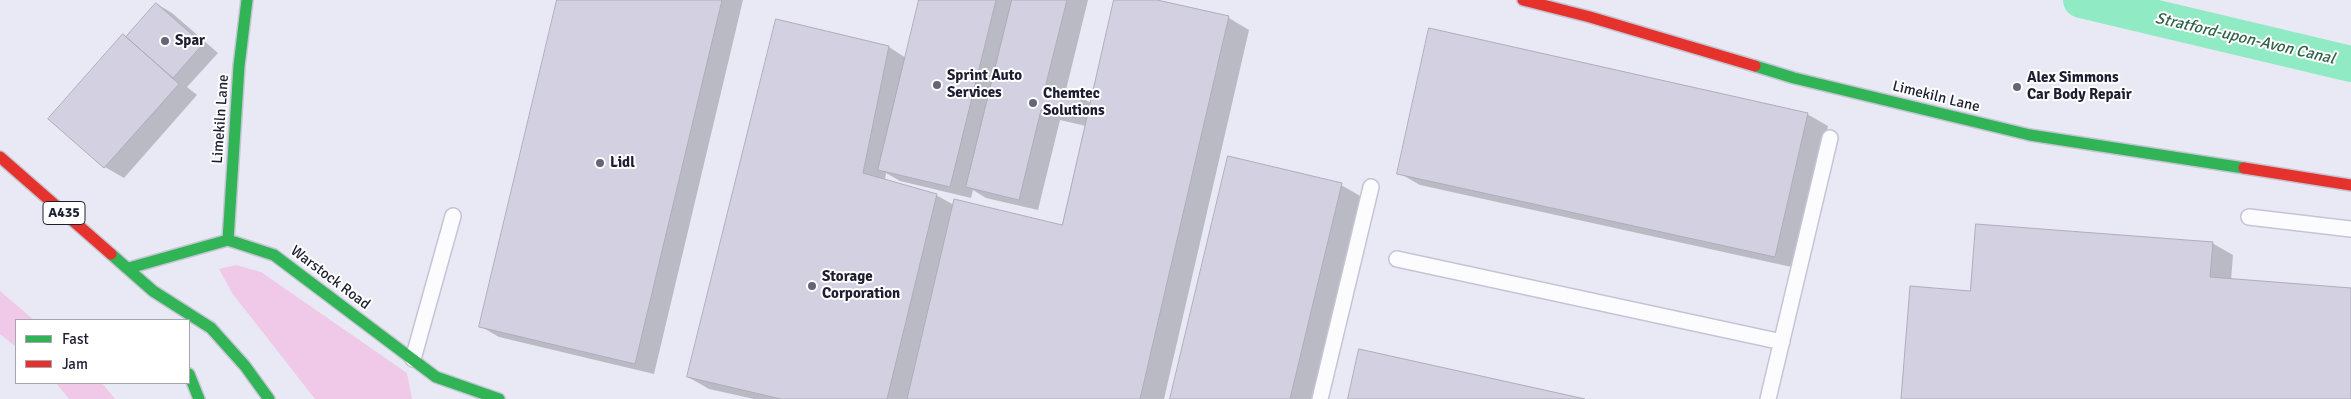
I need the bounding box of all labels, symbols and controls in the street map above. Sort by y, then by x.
water label: Stratford-upon-Avon Canal [2153,9,2337,69]
place label: Spar [175,32,205,50]
marker: Spar [159,35,171,47]
place label: Sprint Auto Services [947,67,1022,102]
place label: Alex Simmons Car Body Repair [2027,69,2132,104]
street label: Limekiln Lane [209,74,233,164]
street label: Limekiln Lane [1890,77,1982,117]
marker: Sprint Auto Services [931,79,943,91]
marker: Alex Simmons Car Body Repair [2011,81,2023,93]
place label: Chemtec Solutions [1043,85,1105,120]
marker: Chemtec Solutions [1027,97,1039,109]
place label: Lidl [610,154,635,172]
marker: Lidl [594,157,606,169]
road number: A435 [43,202,85,224]
street label: Warstock Road [287,242,373,314]
place label: Storage Corporation [822,268,900,303]
marker: Storage Corporation [806,280,818,292]
legend [15,319,190,384]
text: Fast [62,330,89,348]
text: Jam [62,355,88,373]

